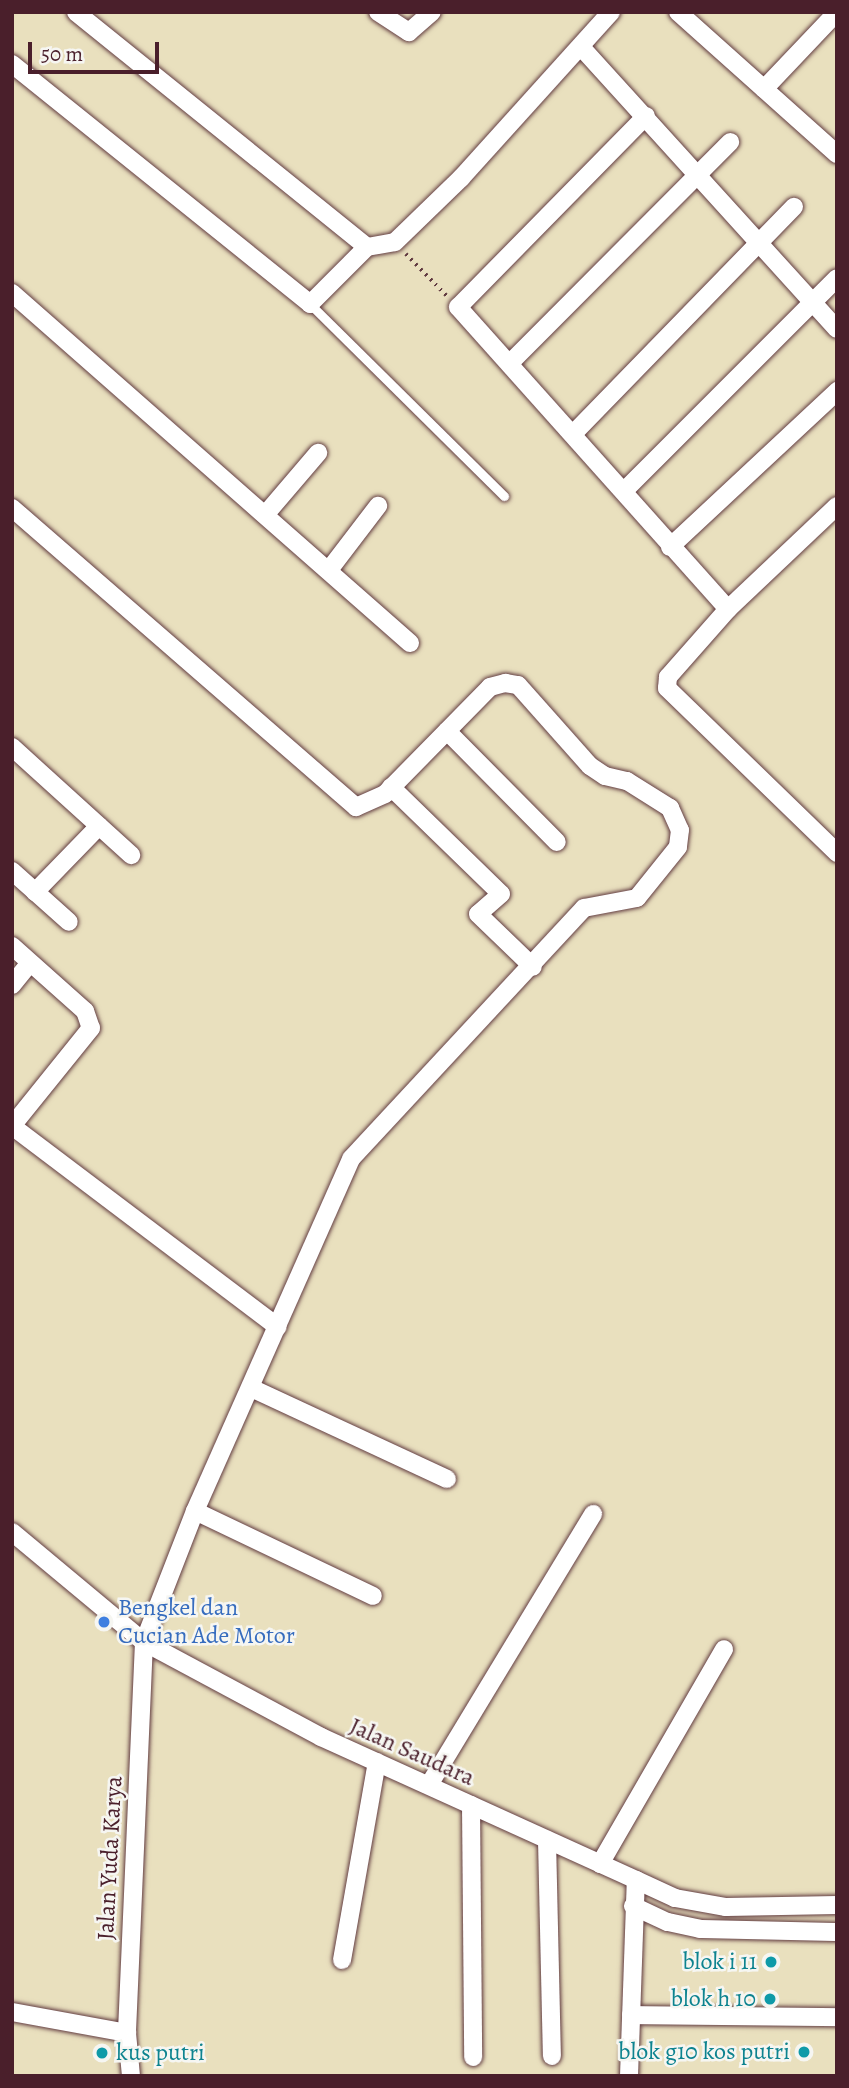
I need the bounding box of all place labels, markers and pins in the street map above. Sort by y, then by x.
place label: Bengkel dan Cucian Ade Motor [118,1594,295,1650]
marker: Bengkel dan Cucian Ade Motor [96,1614,112,1630]
place label: blok i 11 [682,1948,757,1976]
marker: blok i 11 [763,1954,779,1970]
place label: blok h 10 [671,1985,756,2013]
marker: blok h 10 [762,1991,778,2007]
place label: blok g10 kos putri [618,2038,790,2066]
place label: kus putri [116,2039,205,2067]
marker: blok g10 kos putri [796,2044,812,2060]
marker: kus putri [94,2045,110,2061]

